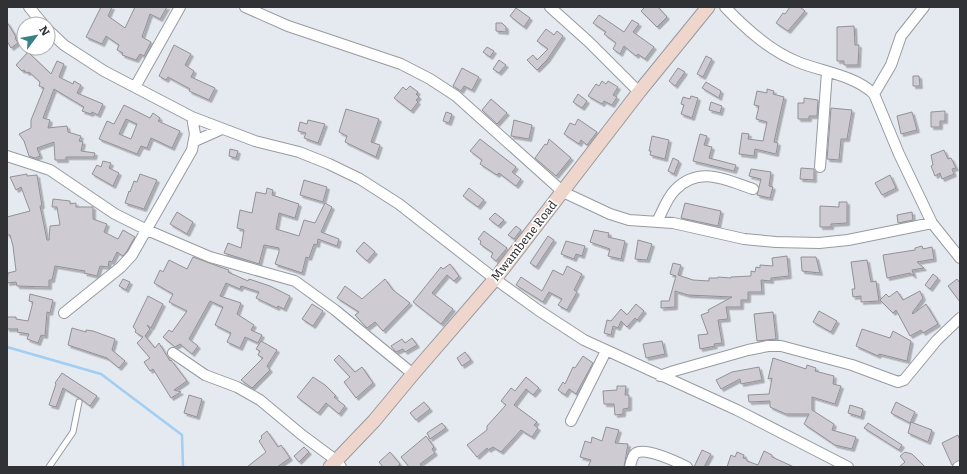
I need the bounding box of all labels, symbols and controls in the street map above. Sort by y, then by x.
north arrow [16,16,56,56]
text: N [36,22,55,38]
street label: Mwambene Road [486,196,561,285]

